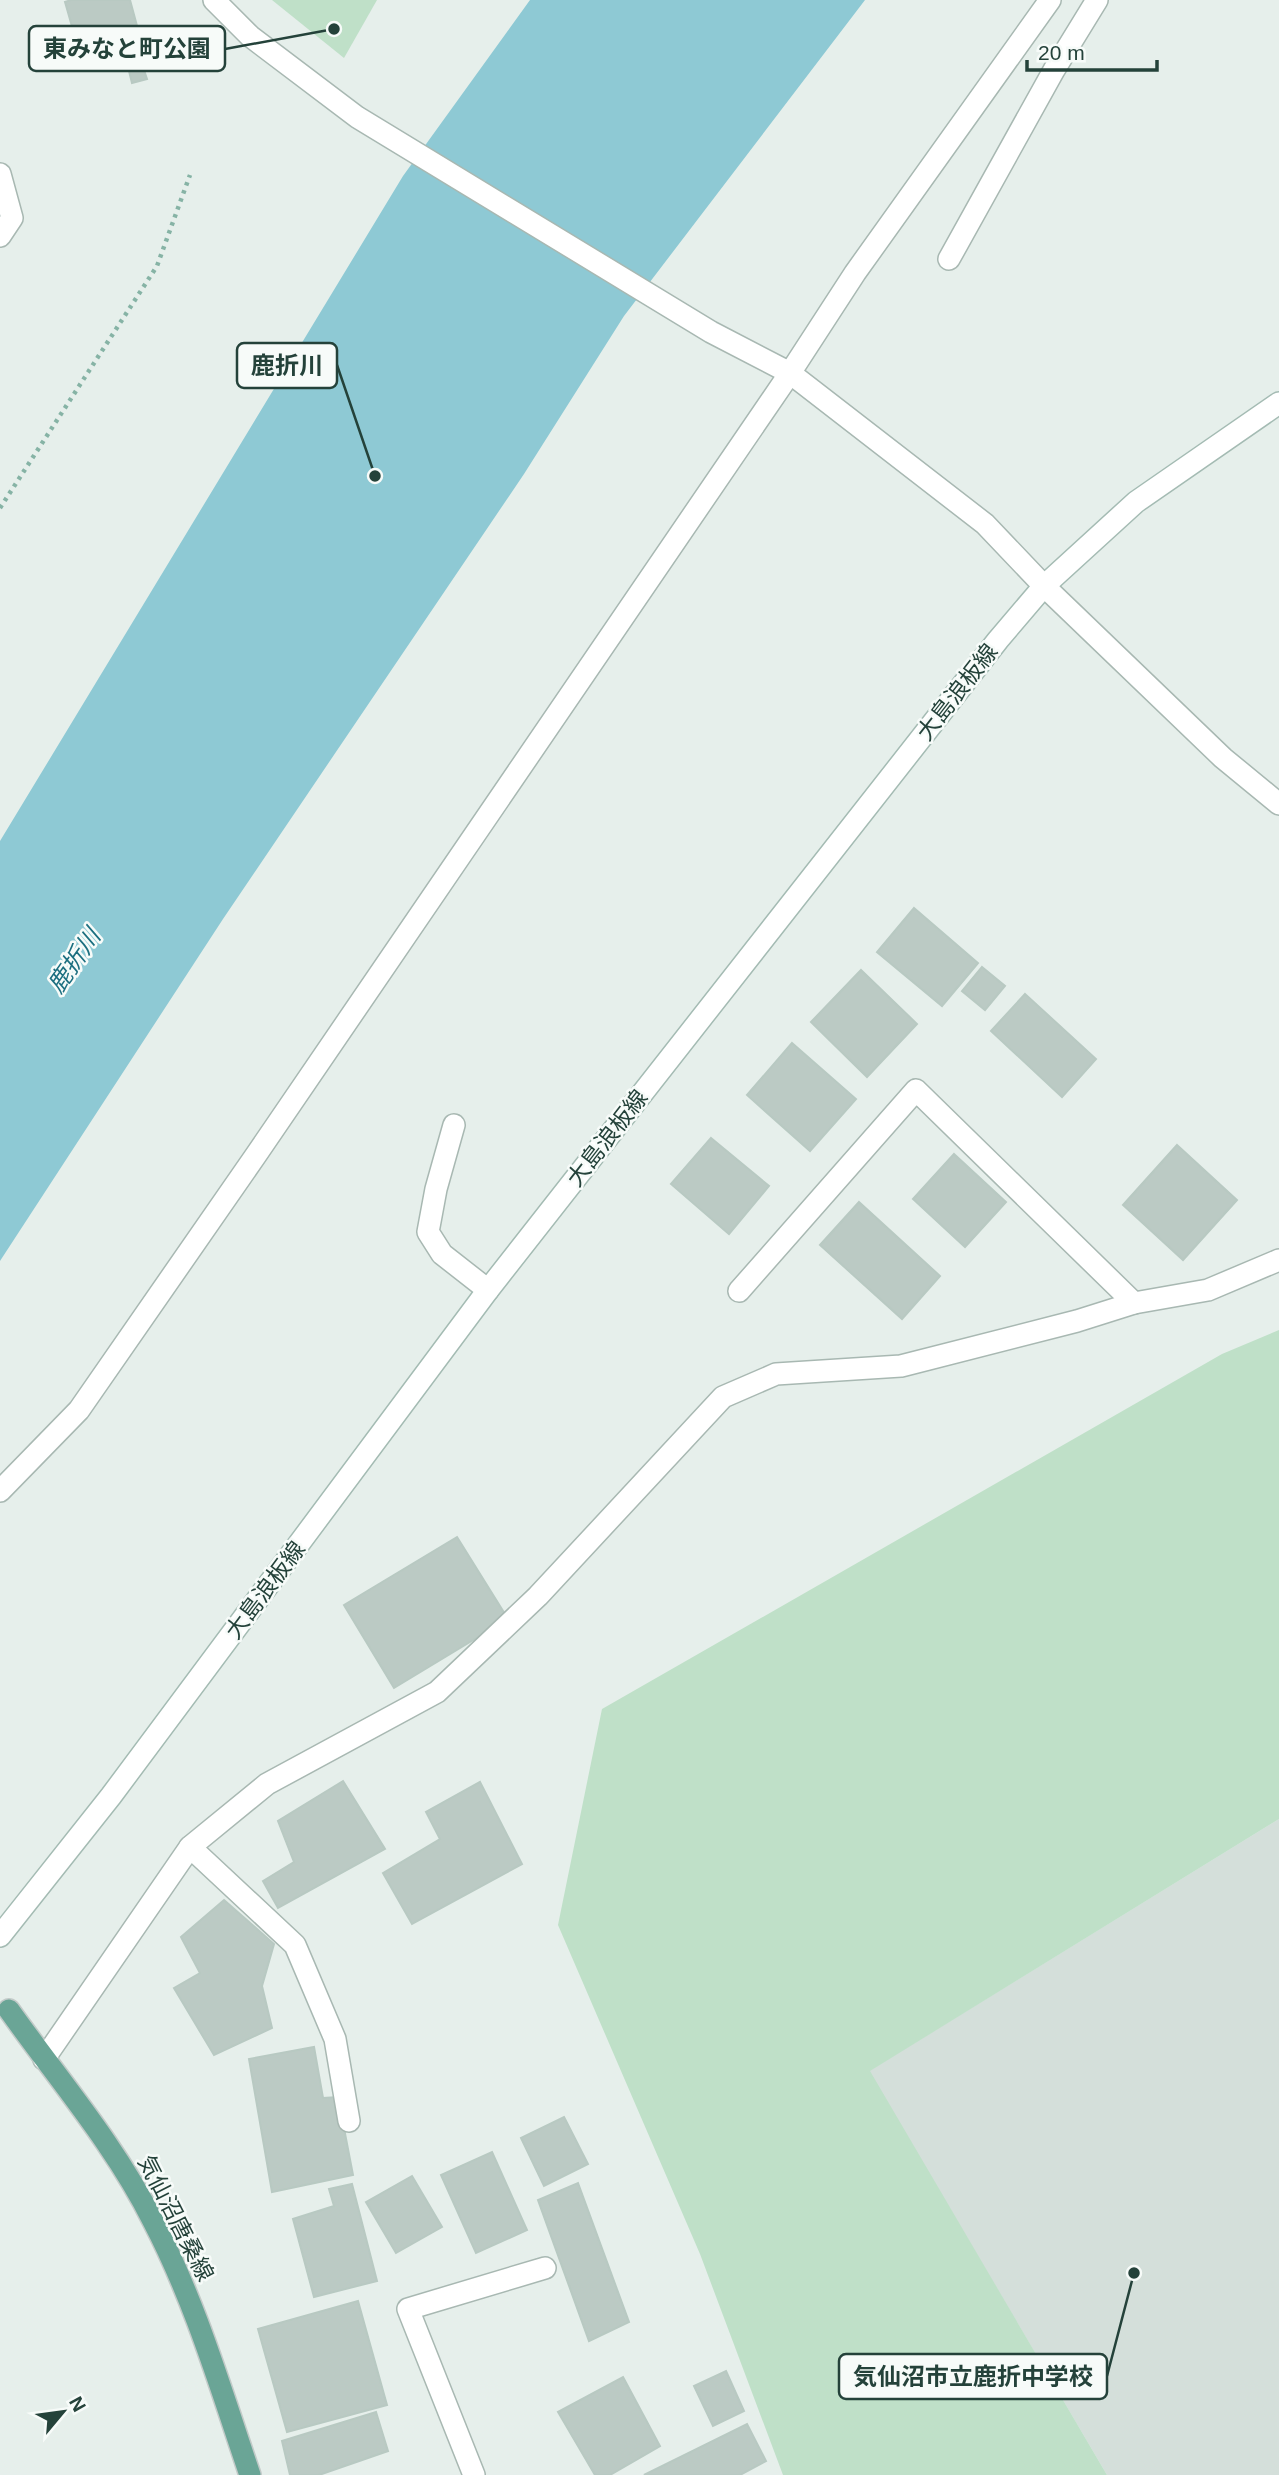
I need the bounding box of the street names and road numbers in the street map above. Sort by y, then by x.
street label: 大島浪板線 [911,639,1003,745]
street label: 大島浪板線 [561,1085,653,1191]
street label: 大島浪板線 [220,1536,310,1644]
street label: 気仙沼唐桑線 [133,2151,219,2285]

